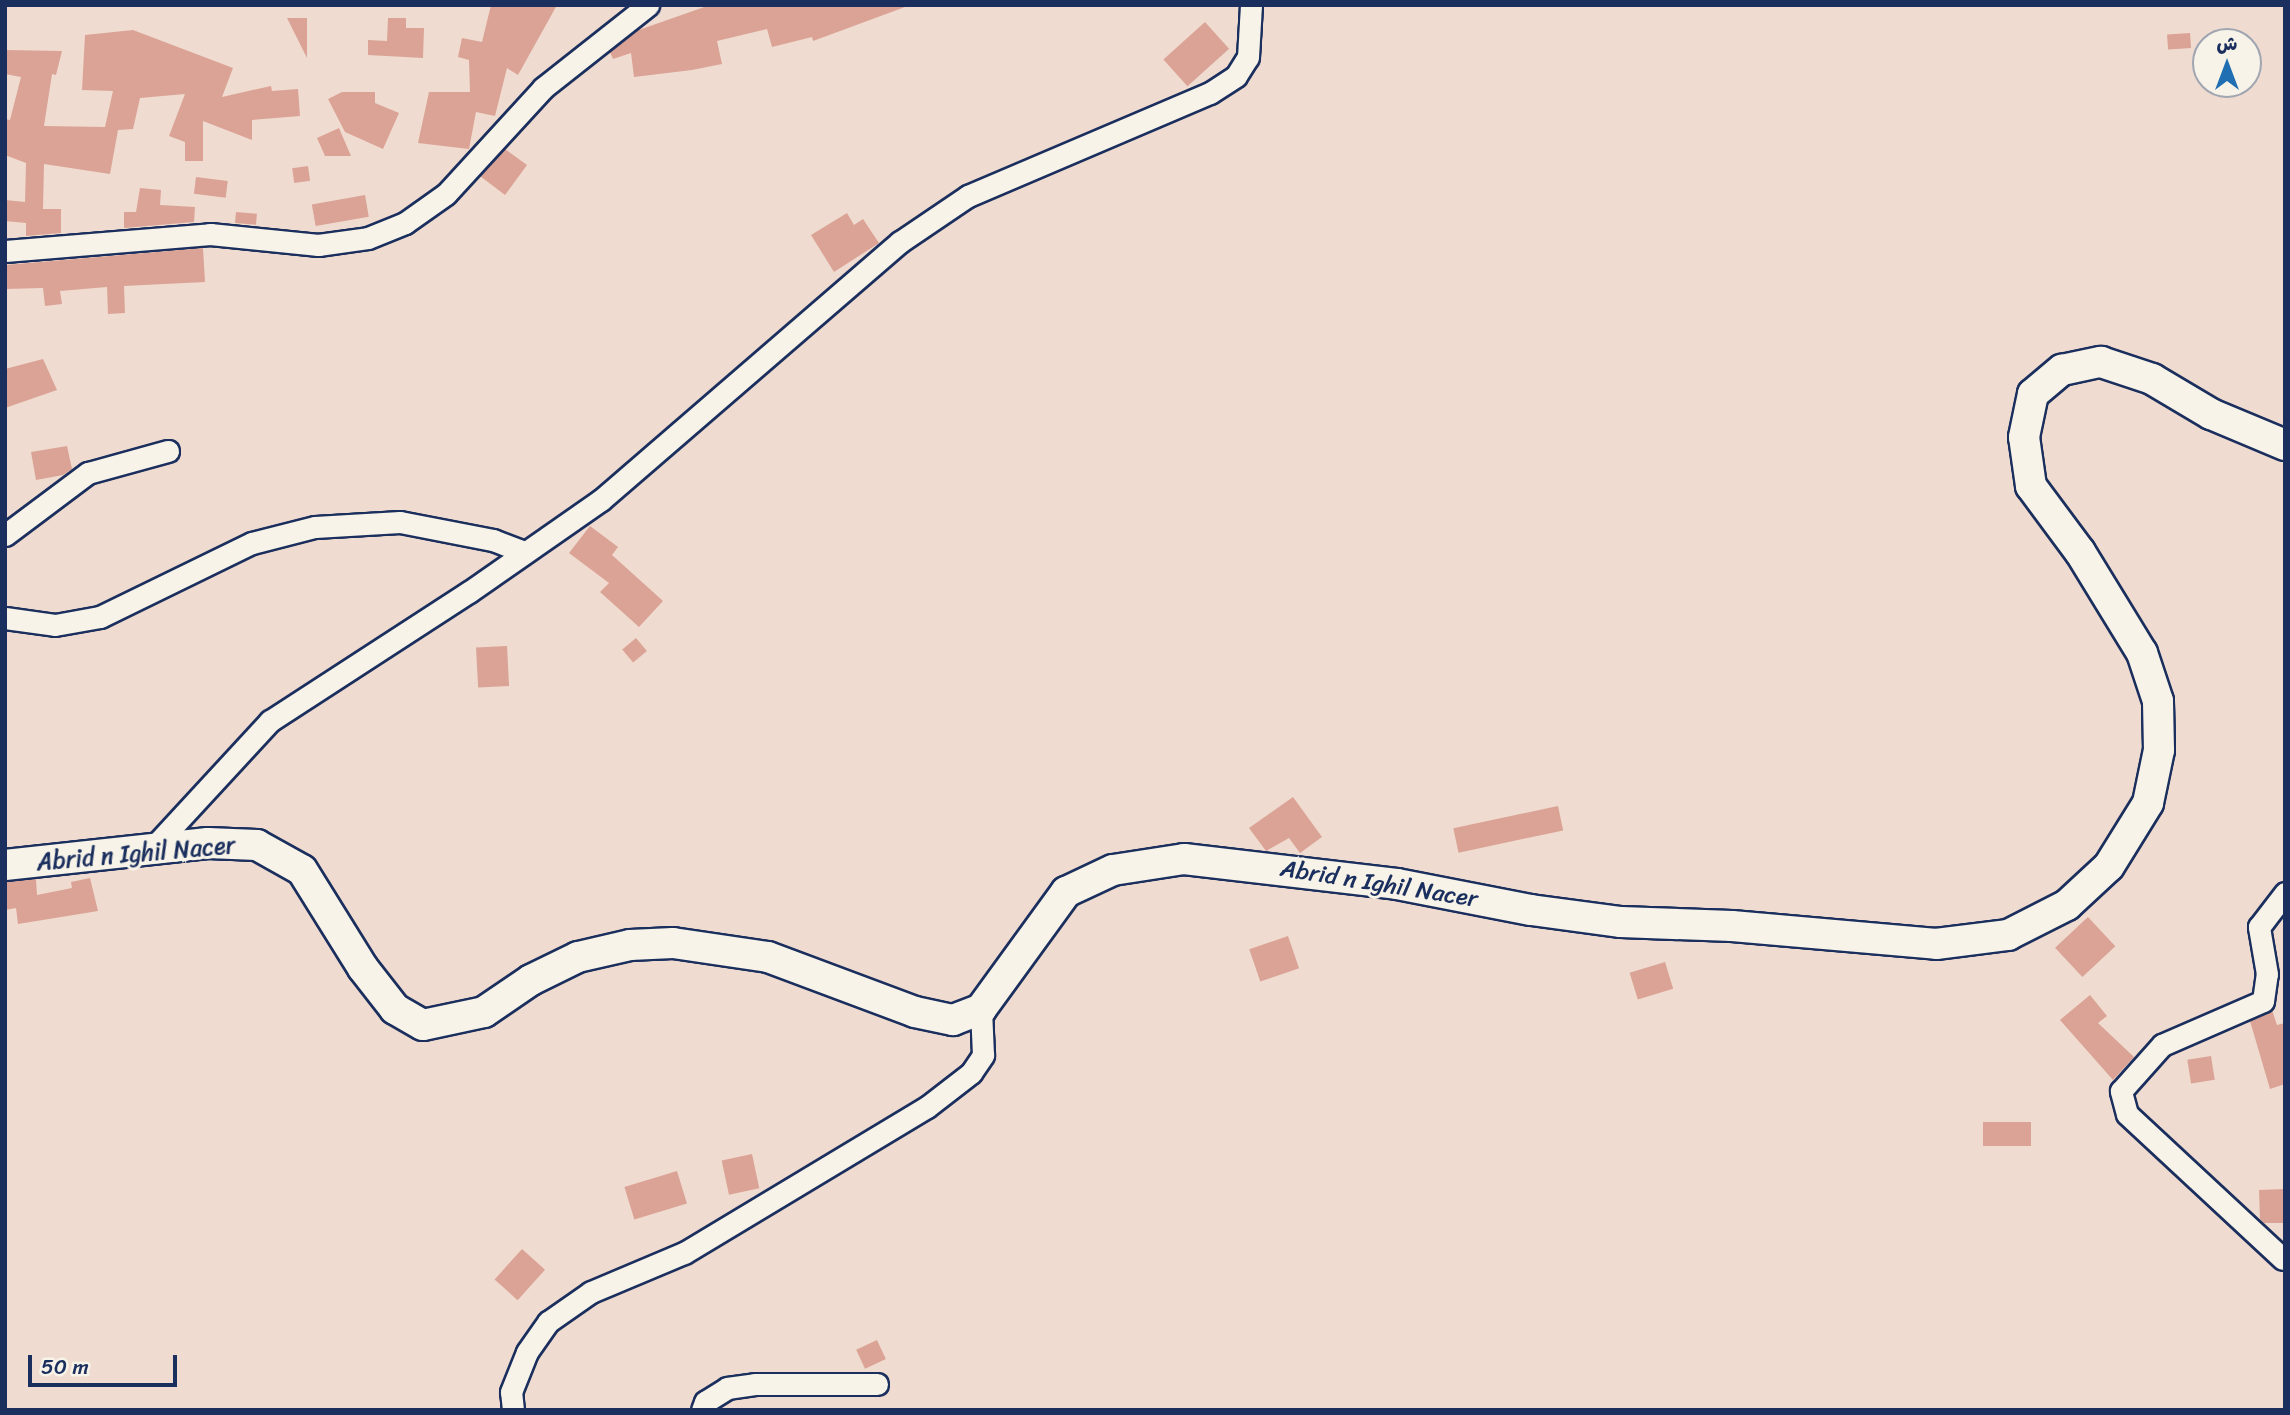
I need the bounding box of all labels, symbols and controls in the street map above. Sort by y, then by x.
text: ش [2217,27,2237,60]
north arrow [2192,28,2262,98]
street label: Abrid n Ighil Nacer [35,831,237,877]
street label: Abrid n Ighil Nacer [1278,854,1480,914]
scale bar [32,1342,180,1386]
text: 50 m [41,1348,89,1386]

